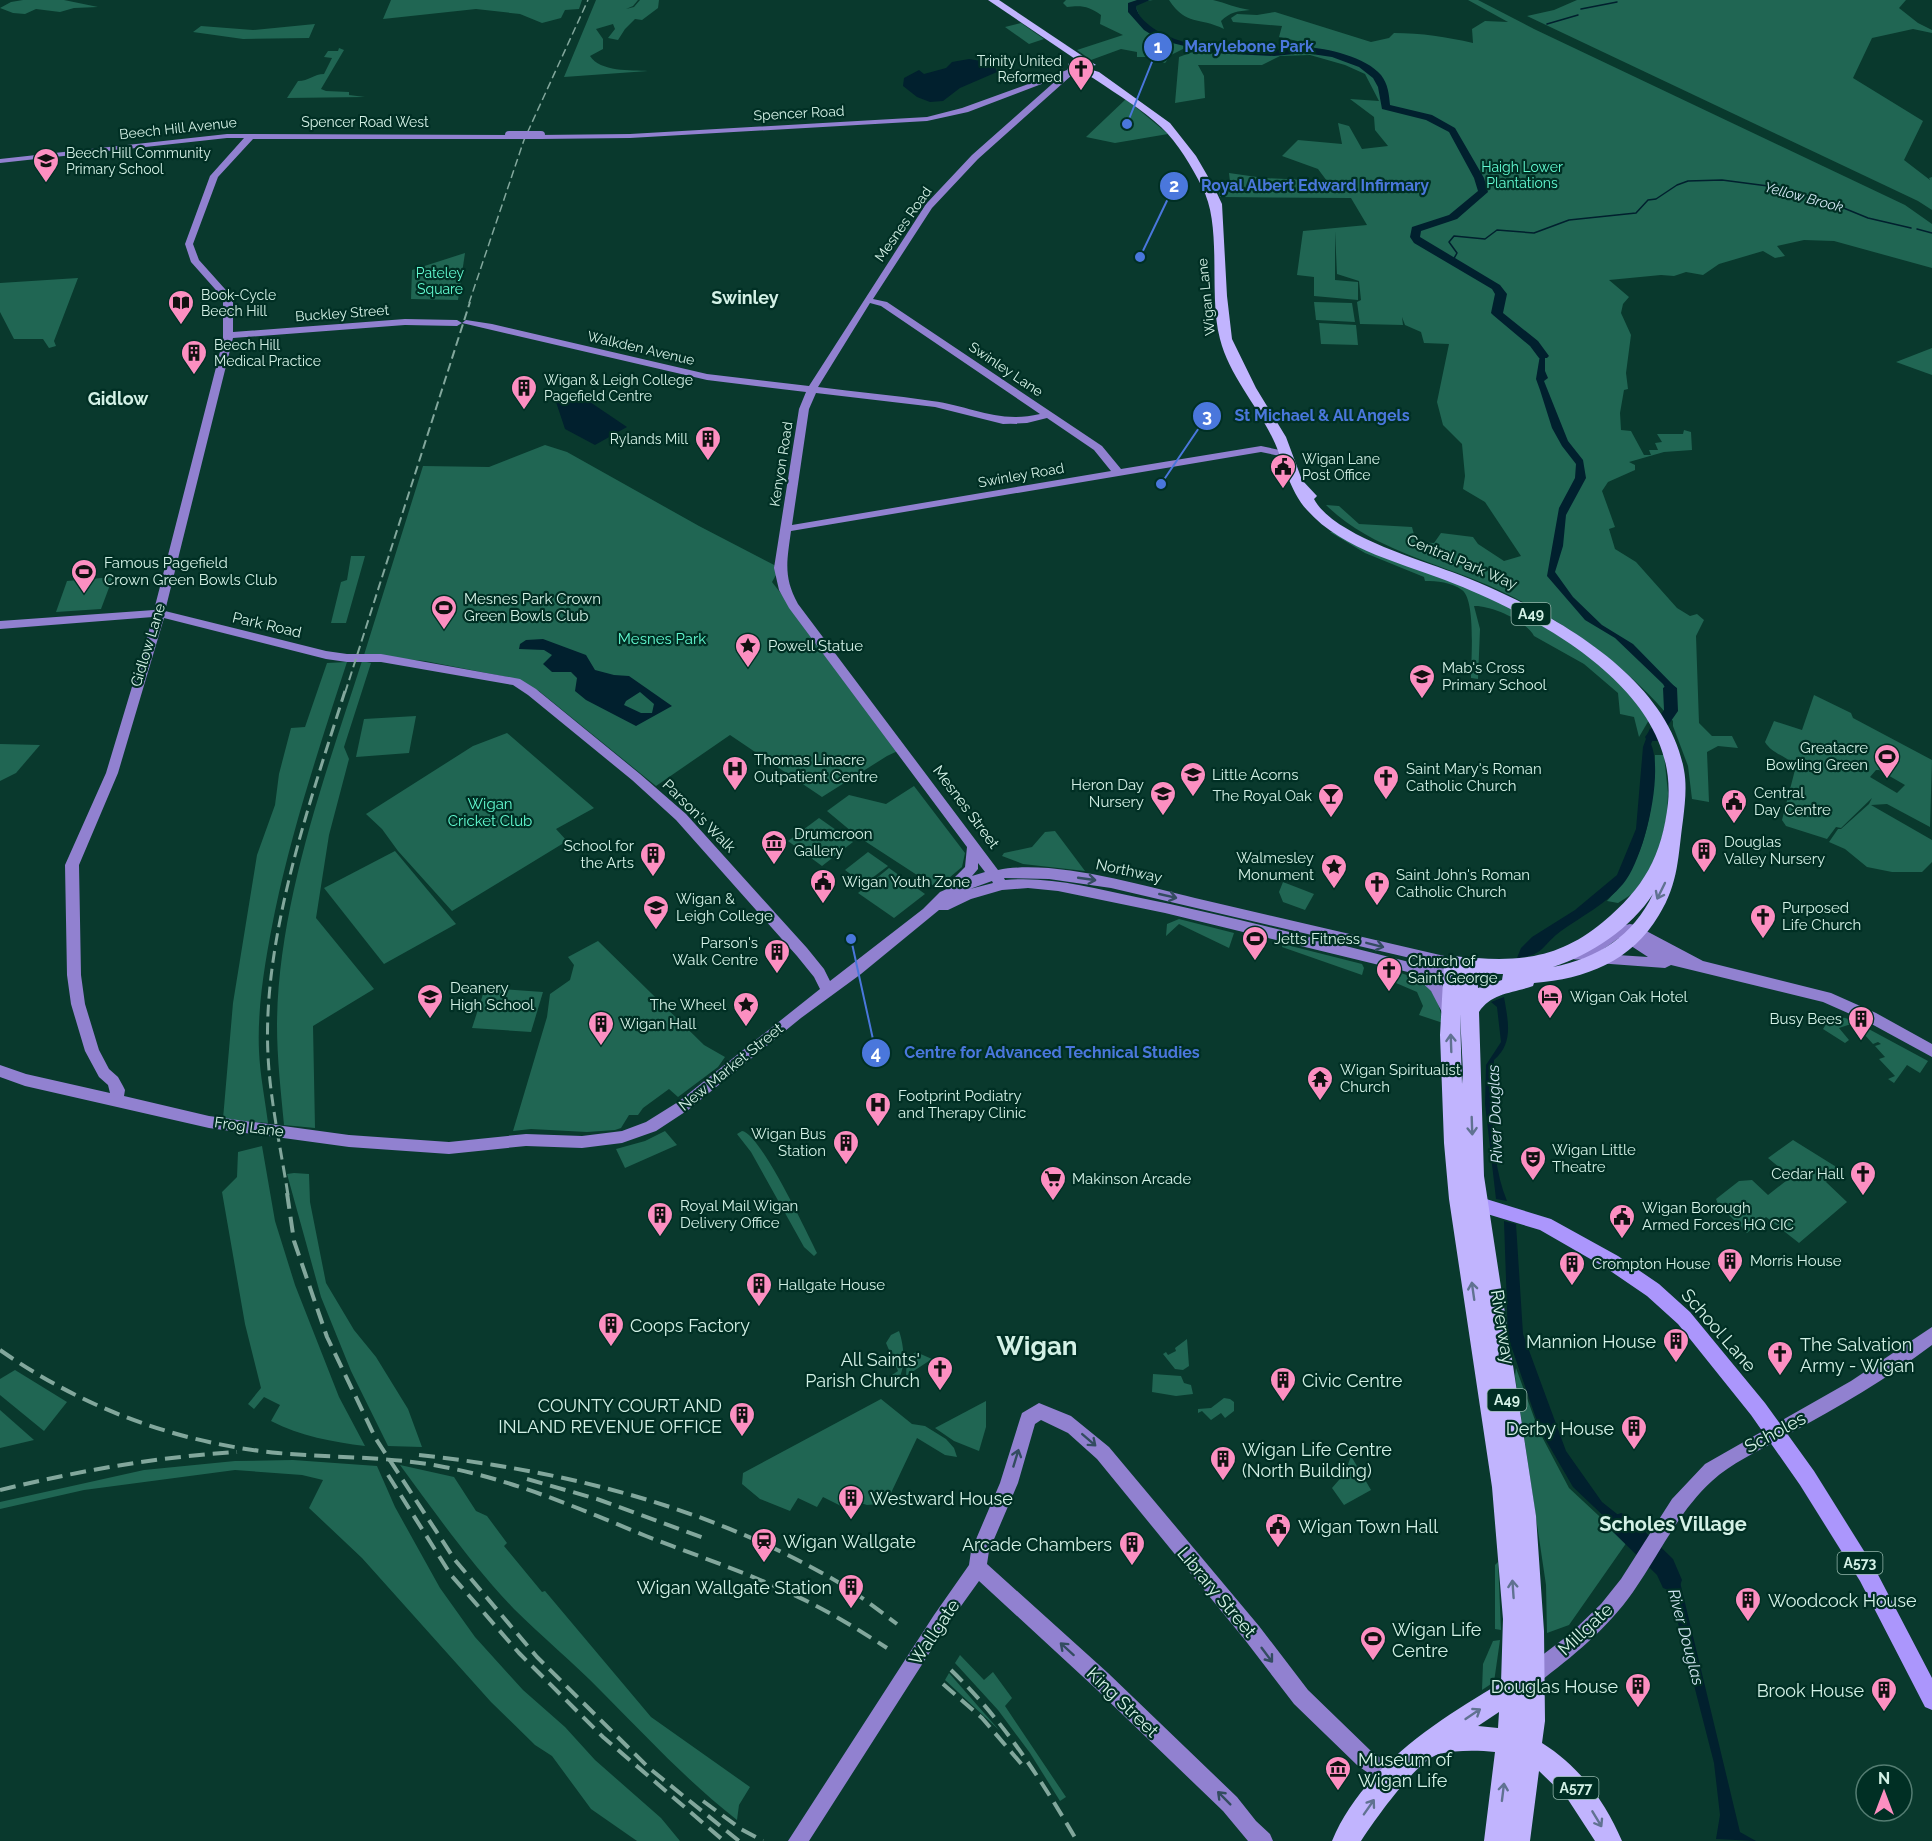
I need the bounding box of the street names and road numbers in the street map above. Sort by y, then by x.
street label: Spencer Road [753,103,845,123]
street label: Beech Hill Avenue [118,114,238,142]
street label: Spencer Road West [301,114,429,130]
street label: Mesnes Road [871,184,935,264]
street label: Wigan Lane [1194,257,1218,337]
street label: Buckley Street [294,302,390,324]
street label: Walkden Avenue [586,328,696,368]
street label: Swinley Lane [966,338,1046,400]
street label: Kenyon Road [766,420,796,508]
street label: Swinley Road [977,460,1065,490]
street label: Central Park Way [1404,531,1520,593]
street label: Gidlow Lane [127,601,169,689]
road number: A49 [1512,603,1550,625]
street label: Park Road [231,608,303,642]
street label: Mesnes Street [929,762,1003,852]
street label: Parson's Walk [659,776,739,856]
street label: Northway [1094,855,1164,887]
street label: New Market Street [675,1019,787,1115]
street label: Frog Lane [213,1113,285,1141]
street label: School Lane [1677,1284,1761,1376]
street label: Riverway [1487,1288,1519,1366]
road number: A49 [1488,1389,1526,1411]
street label: Scholes [1741,1407,1809,1457]
street label: Library Street [1173,1542,1261,1642]
road number: A573 [1838,1552,1882,1574]
street label: Wallgate [904,1595,964,1669]
street label: Millgate [1553,1598,1617,1659]
street label: King Street [1083,1663,1163,1741]
road number: A577 [1554,1777,1598,1799]

